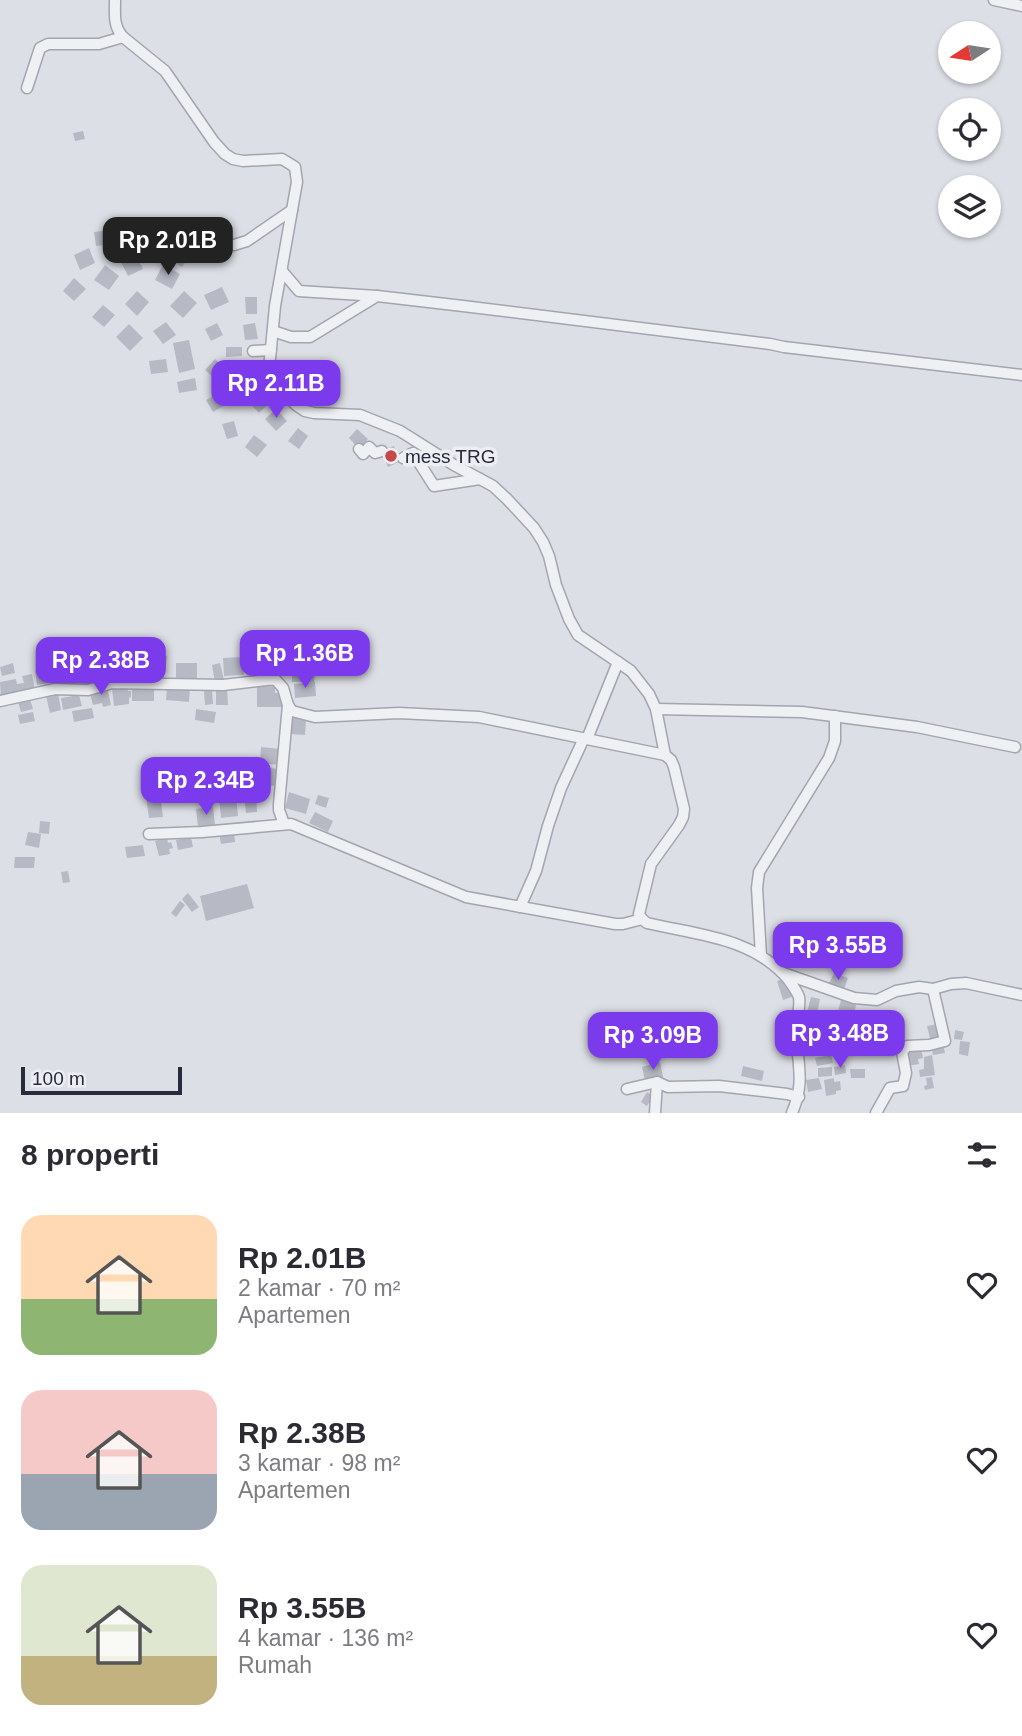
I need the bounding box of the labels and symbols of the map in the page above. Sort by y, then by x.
north arrow [938,21,1001,84]
pin: Rp 2.01B [96,218,240,277]
pin: Rp 2.11B [204,360,348,420]
place label: mess TRG [405,446,495,467]
marker: mess TRG [383,448,399,464]
pin: Rp 1.36B [233,630,377,690]
pin: Rp 2.38B [29,638,173,697]
pin: Rp 2.34B [134,758,278,817]
pin: Rp 3.55B [766,922,910,982]
pin: Rp 3.48B [768,1010,912,1070]
pin: Rp 3.09B [581,1012,725,1072]
scale bar [21,1064,182,1096]

